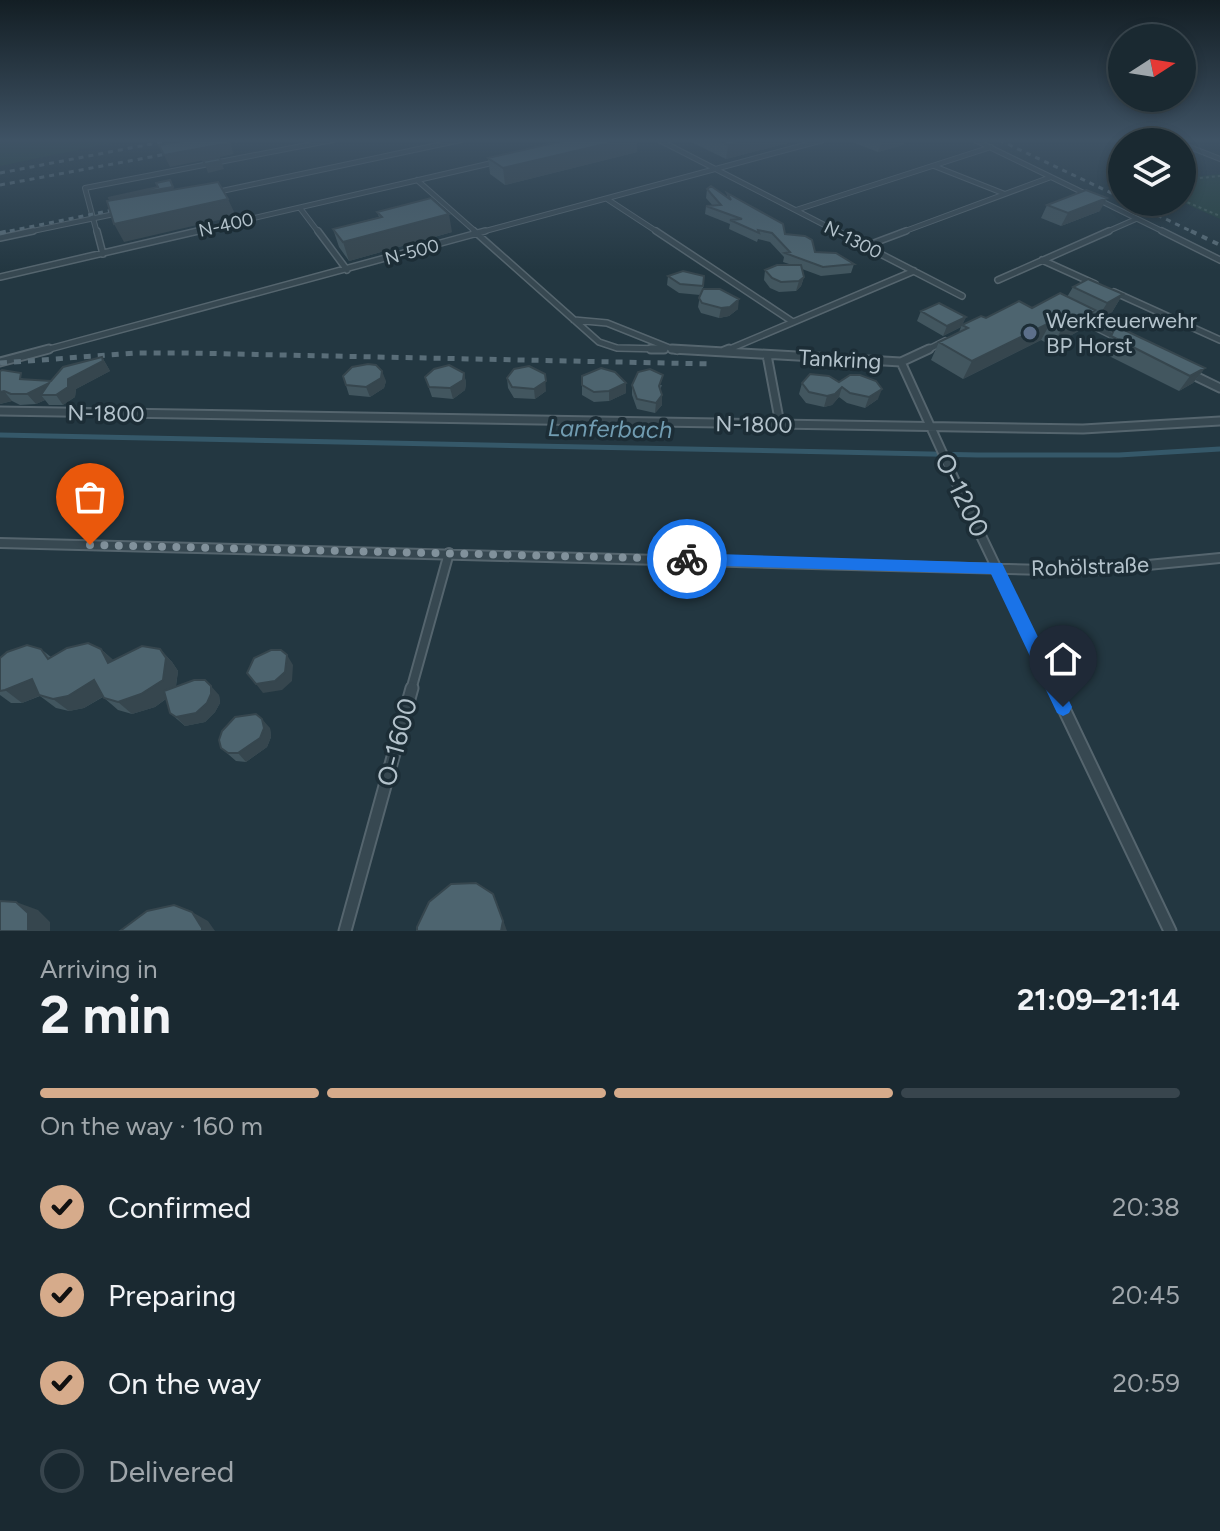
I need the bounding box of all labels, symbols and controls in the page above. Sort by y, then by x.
north arrow [1108,24,1196,112]
map controls [1108,24,1196,216]
button: layers [1108,128,1196,216]
street label: N-400 [196,208,256,242]
street label: N-1300 [820,216,886,264]
street label: N-500 [383,234,441,270]
place label: Werkfeuerwehr BP Horst [1046,307,1197,359]
marker: Werkfeuerwehr BP Horst [1021,324,1039,342]
street label: Tankring [798,344,882,375]
street label: N-1800 [67,399,145,428]
street label: N-1800 [715,410,793,439]
water label: Lanferbach [547,413,673,444]
street label: O-1200 [928,448,996,542]
pin [56,463,124,545]
icon: bag [68,475,112,519]
courier [647,519,727,599]
icon: bike [665,537,709,581]
street label: Rohölstraße [1031,551,1149,582]
pin [1029,625,1097,707]
icon: home [1041,637,1085,681]
street label: O-1600 [370,694,424,790]
text: Arriving in [40,953,158,985]
text: 21:09–21:14 [1017,981,1180,1018]
text: 2 min [40,984,171,1046]
text: On the way · 160 m [40,1110,263,1142]
icon: check [40,1185,84,1229]
text: Confirmed [108,1189,251,1226]
text: 20:38 [1112,1191,1180,1223]
icon: check [40,1273,84,1317]
text: Preparing [108,1277,236,1314]
text: 20:45 [1111,1279,1180,1311]
icon: check [40,1361,84,1405]
text: On the way [108,1365,261,1402]
text: 20:59 [1113,1367,1180,1399]
text: Delivered [108,1453,234,1490]

